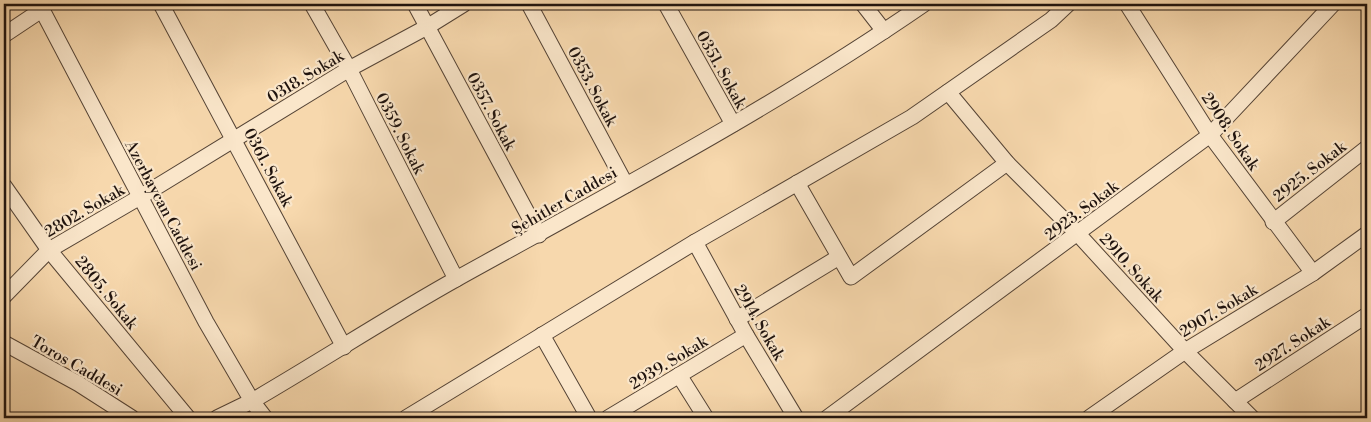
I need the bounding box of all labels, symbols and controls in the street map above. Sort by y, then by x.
street label: 0351. Sokak [692,27,751,113]
street label: 0353. Sokak [563,43,622,131]
street label: 0318. Sokak [264,45,349,108]
street label: 0357. Sokak [462,69,521,155]
street label: 2908. Sokak [1197,89,1264,176]
street label: 0359. Sokak [371,90,430,179]
street label: 0361. Sokak [239,125,298,212]
street label: Azerbaycan Caddesi [120,136,206,274]
street label: 2925. Sokak [1269,136,1351,206]
street label: Şehitler Caddesi [508,163,621,239]
street label: 2923. Sokak [1041,176,1124,245]
street label: 2802. Sokak [41,179,129,242]
street label: 2910. Sokak [1095,229,1168,307]
street label: 2805. Sokak [71,252,143,335]
street label: 2907. Sokak [1176,279,1262,342]
street label: 2914. Sokak [729,281,790,366]
street label: 2927. Sokak [1251,311,1335,376]
street label: 2939. Sokak [626,331,713,394]
street label: Toros Caddesi [27,332,126,400]

